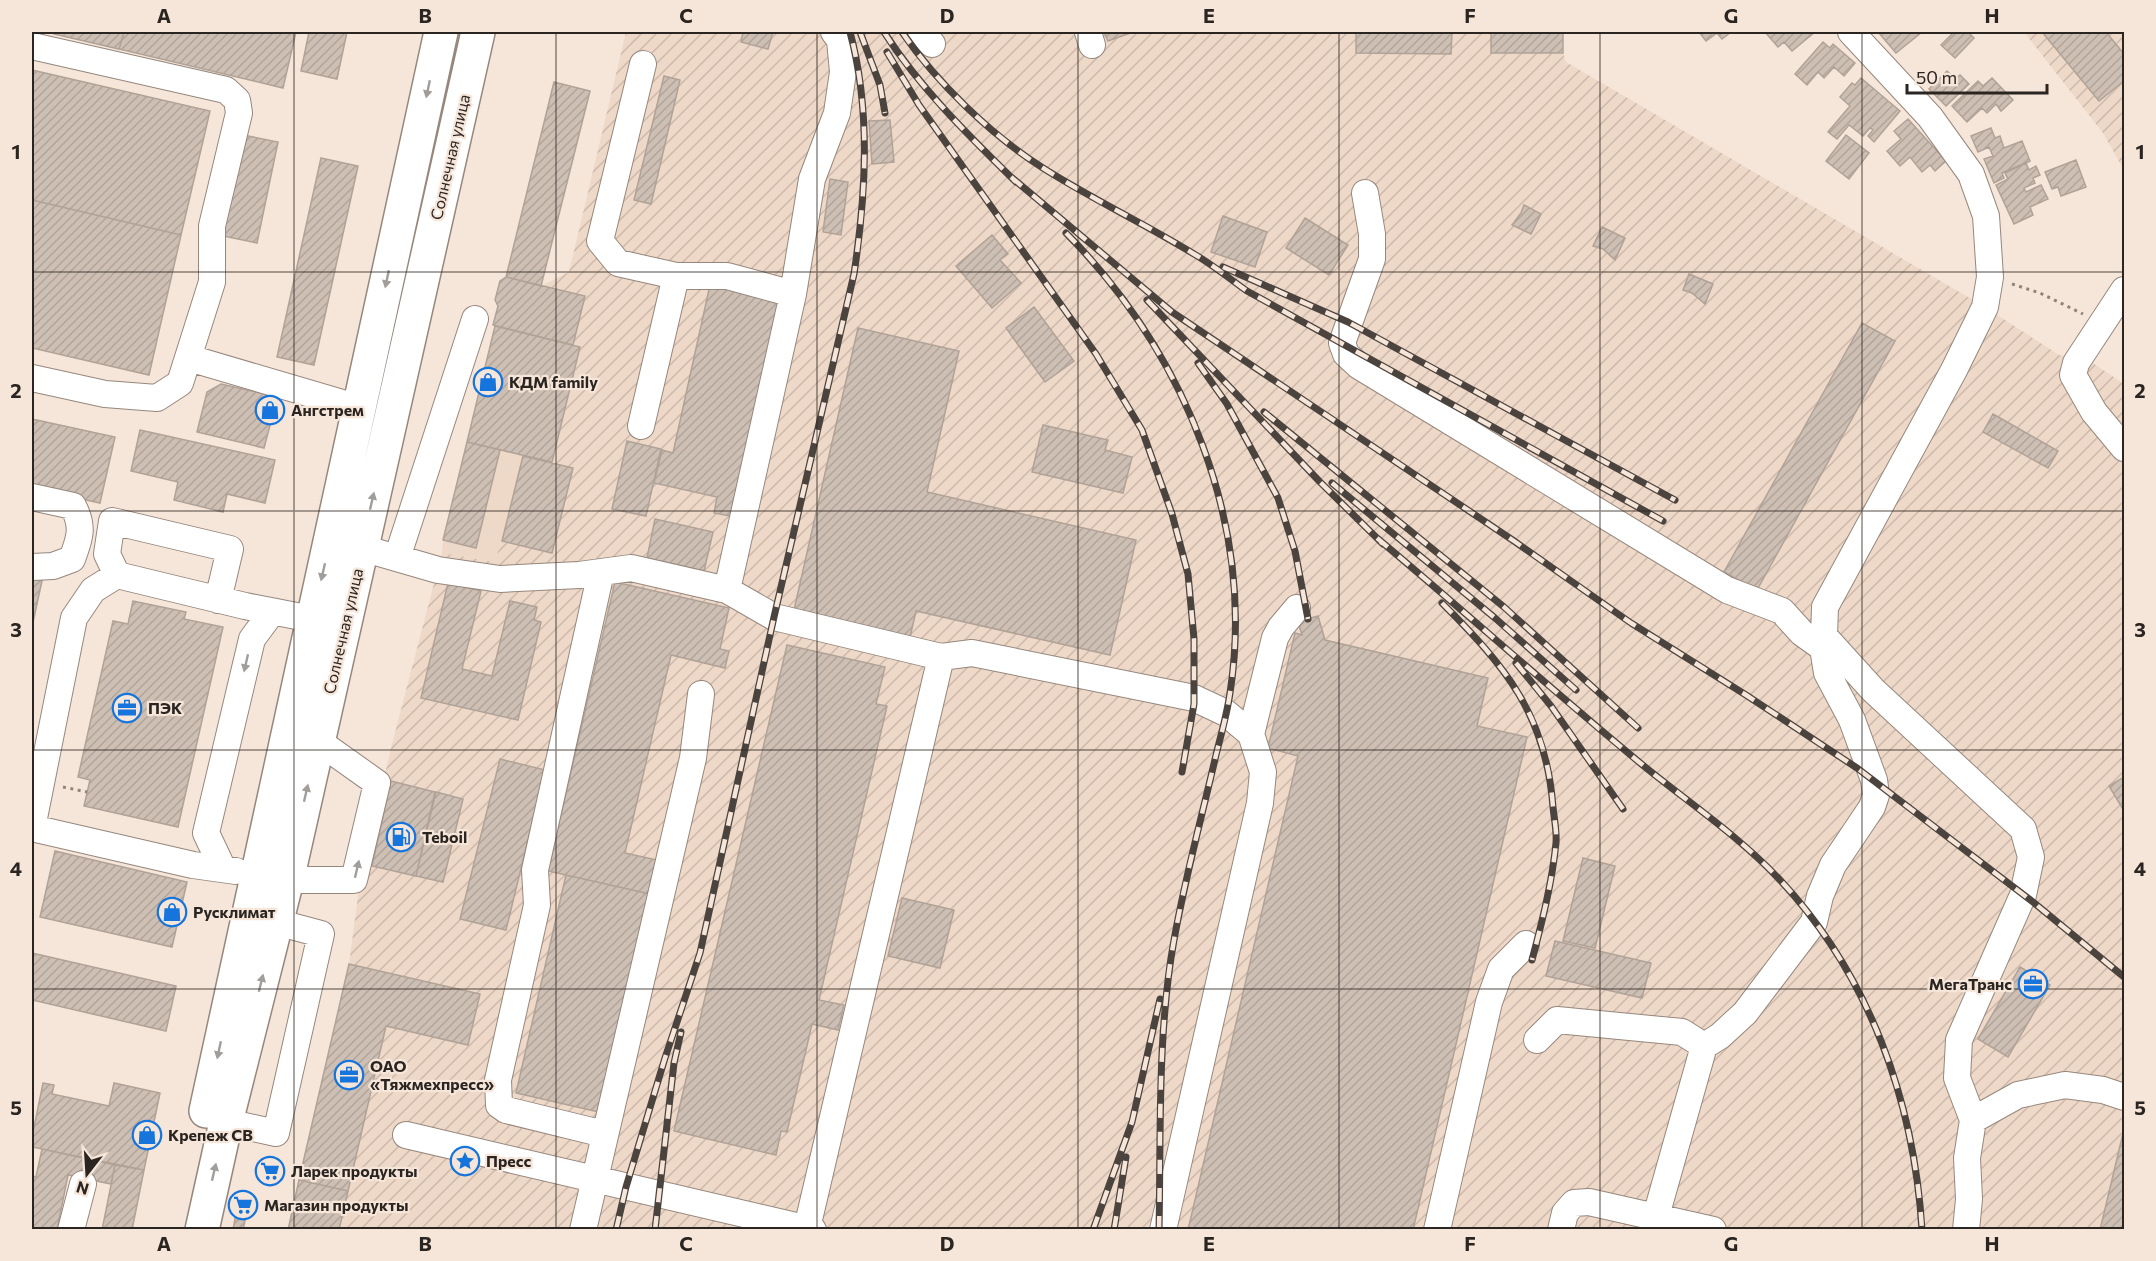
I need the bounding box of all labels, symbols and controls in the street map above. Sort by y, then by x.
text: A [157,3,171,27]
text: B [418,3,432,27]
text: C [679,3,693,27]
text: D [940,3,954,27]
text: E [1203,3,1215,27]
text: F [1464,3,1476,27]
text: G [1724,3,1738,27]
text: H [1985,3,2000,27]
scale bar [1907,57,2046,95]
text: 50 m [1916,66,1957,88]
one-way arrow [423,79,433,98]
street label: Солнечная улица [426,92,473,222]
text: 1 [11,139,21,163]
text: 1 [2135,139,2145,163]
one-way arrow [382,270,391,289]
shop icon: КДМ family [472,366,504,398]
place label: КДМ family [509,372,598,391]
text: 2 [10,378,22,402]
text: 2 [2134,378,2146,402]
shop icon: Ангстрем [254,394,286,426]
place label: Ангстрем [291,400,364,419]
one-way arrow [368,492,378,510]
one-way arrow [318,563,328,582]
street label: Солнечная улица [319,566,366,696]
text: 3 [10,617,22,641]
text: 3 [2134,617,2146,641]
one-way arrow [241,654,250,673]
office icon: ПЭК [111,692,143,724]
place label: ПЭК [148,698,182,717]
one-way arrow [302,784,312,803]
fuel station icon: Teboil [385,821,417,853]
place label: Teboil [422,827,467,846]
text: 4 [10,856,22,880]
text: 4 [2134,856,2146,880]
one-way arrow [353,859,362,878]
shop icon: Русклимат [156,896,188,928]
place label: Русклимат [193,902,276,921]
office icon: МегаТранс [2017,968,2049,1000]
one-way arrow [256,974,266,992]
place label: МегаТранс [1929,974,2012,993]
one-way arrow [214,1041,223,1060]
place label: ОАО «Тяжмехпресс» [370,1056,494,1093]
office icon: ОАО «Тяжмехпресс» [333,1059,365,1091]
text: 5 [10,1095,22,1119]
text: 5 [2134,1095,2146,1119]
shop icon: Крепеж СВ [131,1119,163,1151]
place label: Крепеж СВ [168,1125,253,1144]
north arrow [57,1144,117,1204]
place icon: Пресс [449,1145,481,1177]
place label: Пресс [486,1151,532,1170]
supermarket icon: Ларек продукты [254,1155,286,1187]
place label: Ларек продукты [291,1161,417,1180]
one-way arrow [210,1163,220,1182]
text: N [74,1178,91,1200]
supermarket icon: Магазин продукты [227,1189,259,1221]
place label: Магазин продукты [264,1195,408,1214]
text: A [157,1231,171,1255]
text: B [418,1231,432,1255]
text: C [679,1231,693,1255]
text: D [940,1231,954,1255]
text: E [1203,1231,1215,1255]
text: F [1464,1231,1476,1255]
text: G [1724,1231,1738,1255]
text: H [1985,1231,2000,1255]

